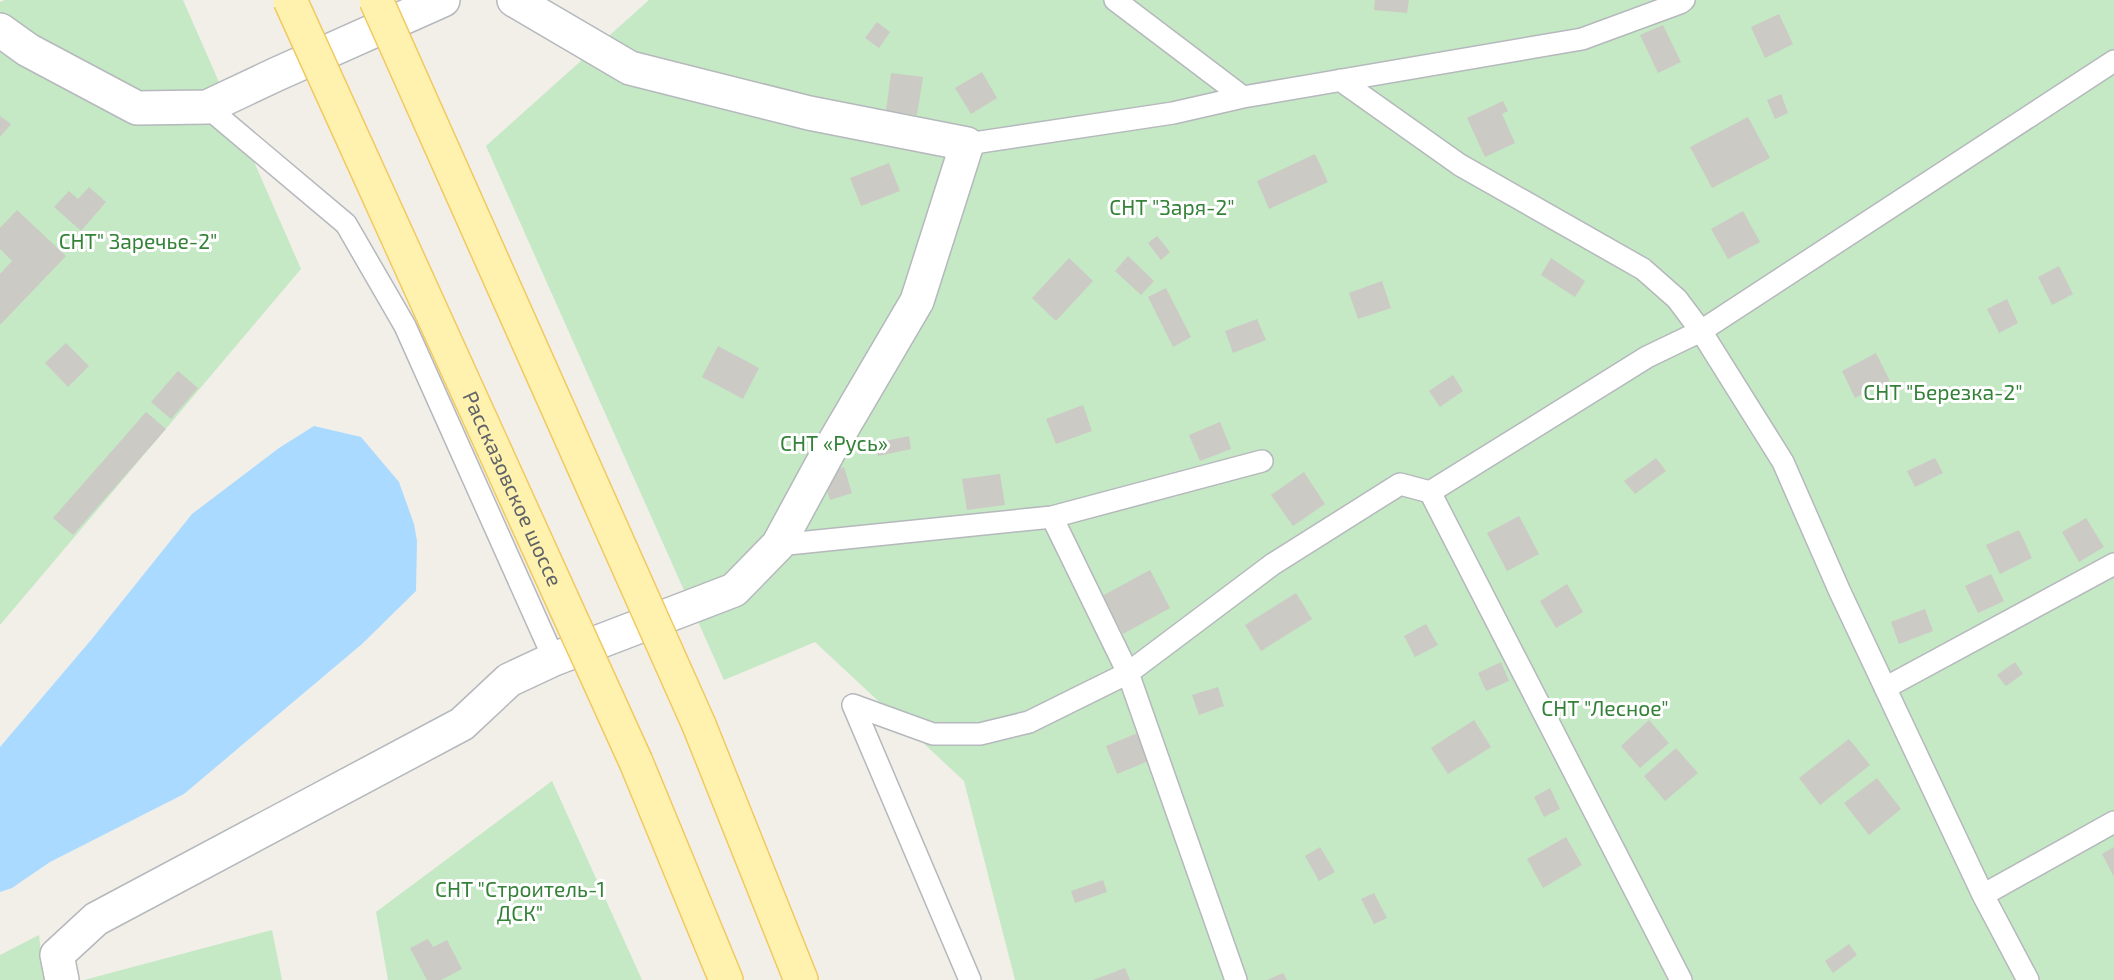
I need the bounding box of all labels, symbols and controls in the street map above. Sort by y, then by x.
park label: СНТ "Заря-2" [1109,194,1235,219]
park label: СНТ" Заречье-2" [59,228,217,253]
park label: СНТ "Березка-2" [1863,379,2023,404]
street label: Рассказовское шоссе [458,387,569,590]
park label: СНТ «Русь» [780,430,888,456]
park label: СНТ "Лесное" [1541,695,1669,720]
park label: СНТ "Строитель-1 ДСК" [435,876,605,925]

